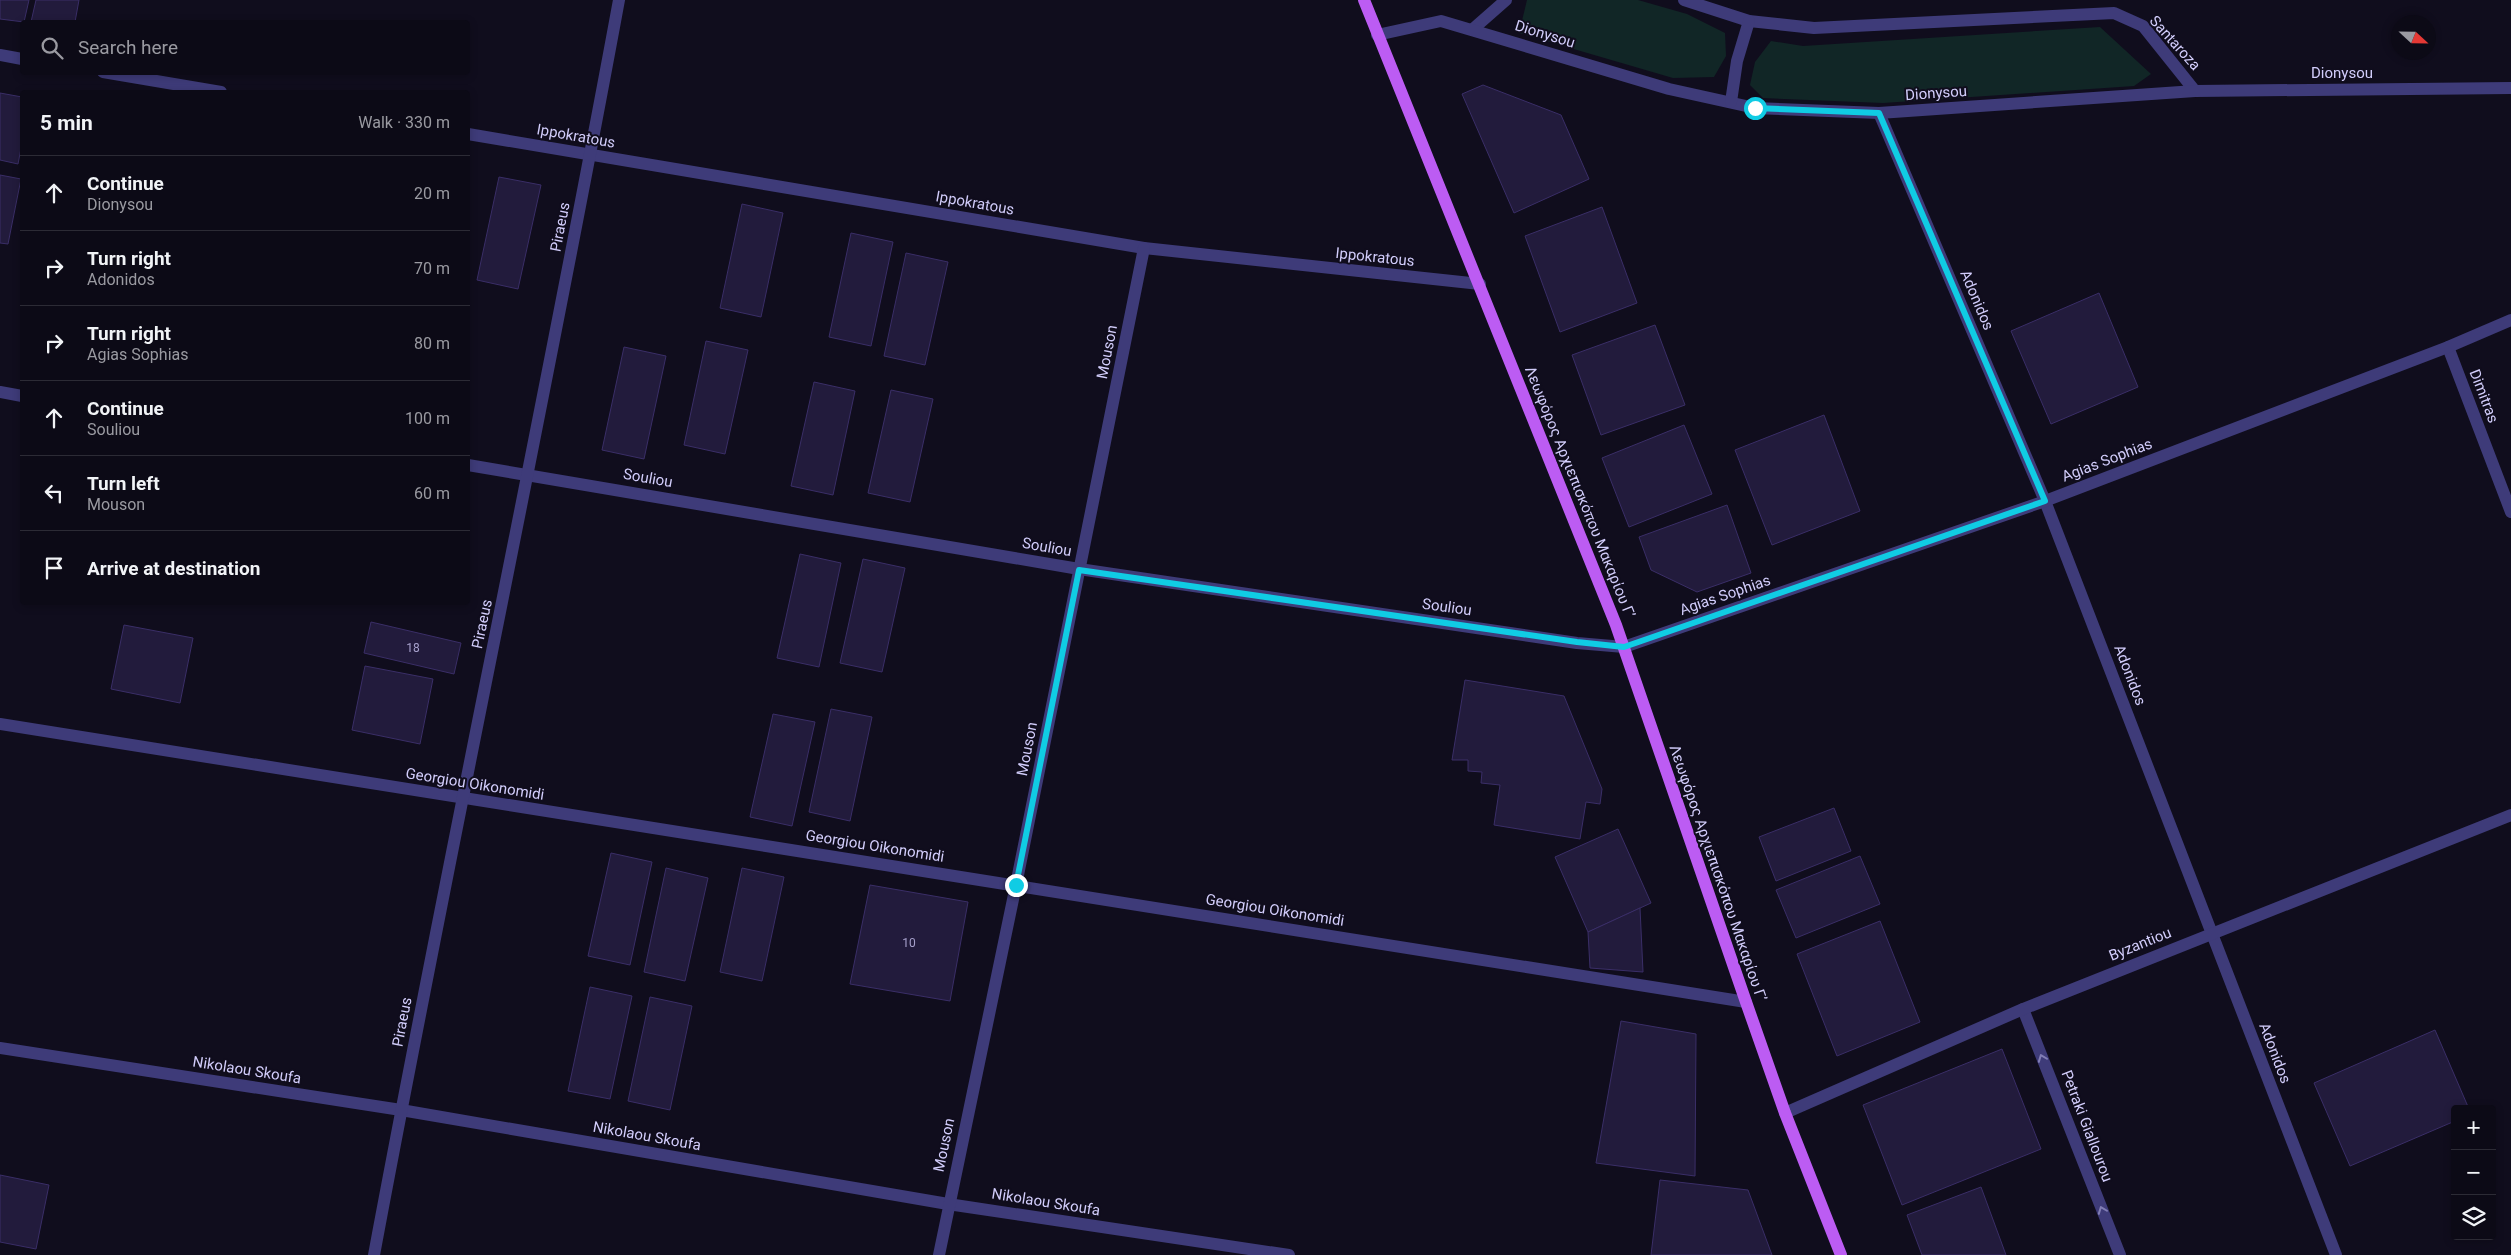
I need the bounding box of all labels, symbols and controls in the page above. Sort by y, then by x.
street label: Santaroza [2146,12,2204,74]
north arrow [2391,15,2436,60]
street label: Dionysou [1513,16,1577,52]
search box [20,20,470,75]
icon: search [38,34,66,62]
text: Search here [78,36,178,59]
street label: Dionysou [2311,64,2373,82]
street label: Dionysou [1904,82,1968,104]
route start [1744,97,1767,120]
text: 5 min [40,111,93,135]
text: Walk · 330 m [358,113,450,132]
street label: Ippokratous [535,120,617,152]
text: Continue [87,172,164,195]
icon: ahead [40,179,68,207]
text: 20 m [414,184,450,203]
street label: Ippokratous [934,187,1016,219]
text: Dionysou [87,195,153,214]
street label: Piraeus [546,201,574,253]
street label: Ippokratous [1335,244,1415,270]
text: Turn right [87,247,171,270]
icon: right [40,254,68,282]
text: 70 m [414,259,450,278]
street label: Adonidos [1956,267,1998,333]
text: Adonidos [87,270,155,289]
text: Turn right [87,322,171,345]
street label: Mouson [1093,324,1121,380]
icon: right [40,329,68,357]
text: 80 m [414,334,450,353]
text: Agias Sophias [87,345,189,364]
street label: Λεωφόρος Αρχιεπισκόπου Μακαρίου Γ’ [1521,364,1639,620]
street label: Dimitras [2466,367,2502,425]
text: Continue [87,397,164,420]
icon: ahead [40,404,68,432]
text: 100 m [405,409,450,428]
text: Souliou [87,420,140,439]
street label: Agias Sophias [2059,435,2155,485]
street label: Souliou [622,465,674,491]
text: Turn left [87,472,160,495]
icon: left [40,479,68,507]
text: 60 m [414,484,450,503]
text: Mouson [87,495,145,514]
street label: Souliou [1021,534,1073,560]
icon: arrive [40,554,68,582]
text: Arrive at destination [87,557,260,580]
street label: Agias Sophias [1677,571,1773,619]
street label: Souliou [1421,595,1473,619]
street label: Piraeus [468,598,496,650]
house number: 18 [406,641,420,655]
street label: Adonidos [2110,642,2150,708]
street label: Mouson [1013,721,1041,777]
street label: Λεωφόρος Αρχιεπισκόπου Μακαρίου Γ’ [1666,742,1770,1004]
street label: Georgiou Oikonomidi [404,764,546,804]
street label: Georgiou Oikonomidi [804,826,946,866]
route end [1005,874,1028,897]
street label: Georgiou Oikonomidi [1204,890,1346,930]
street label: Byzantiou [2106,923,2174,965]
house number: 10 [902,936,916,950]
street label: Piraeus [388,996,416,1048]
street label: Adonidos [2255,1020,2295,1086]
street label: Nikolaou Skoufa [191,1053,303,1087]
one-way arrow [2038,1055,2048,1063]
street label: Petraki Giallourou [2057,1068,2117,1184]
map controls [2451,1105,2496,1240]
button: + [2451,1105,2496,1150]
street label: Mouson [930,1116,958,1174]
street label: Nikolaou Skoufa [591,1118,703,1154]
button: − [2451,1150,2496,1195]
street label: Nikolaou Skoufa [990,1185,1102,1219]
button: layers [2451,1195,2496,1240]
one-way arrow [2098,1206,2108,1214]

